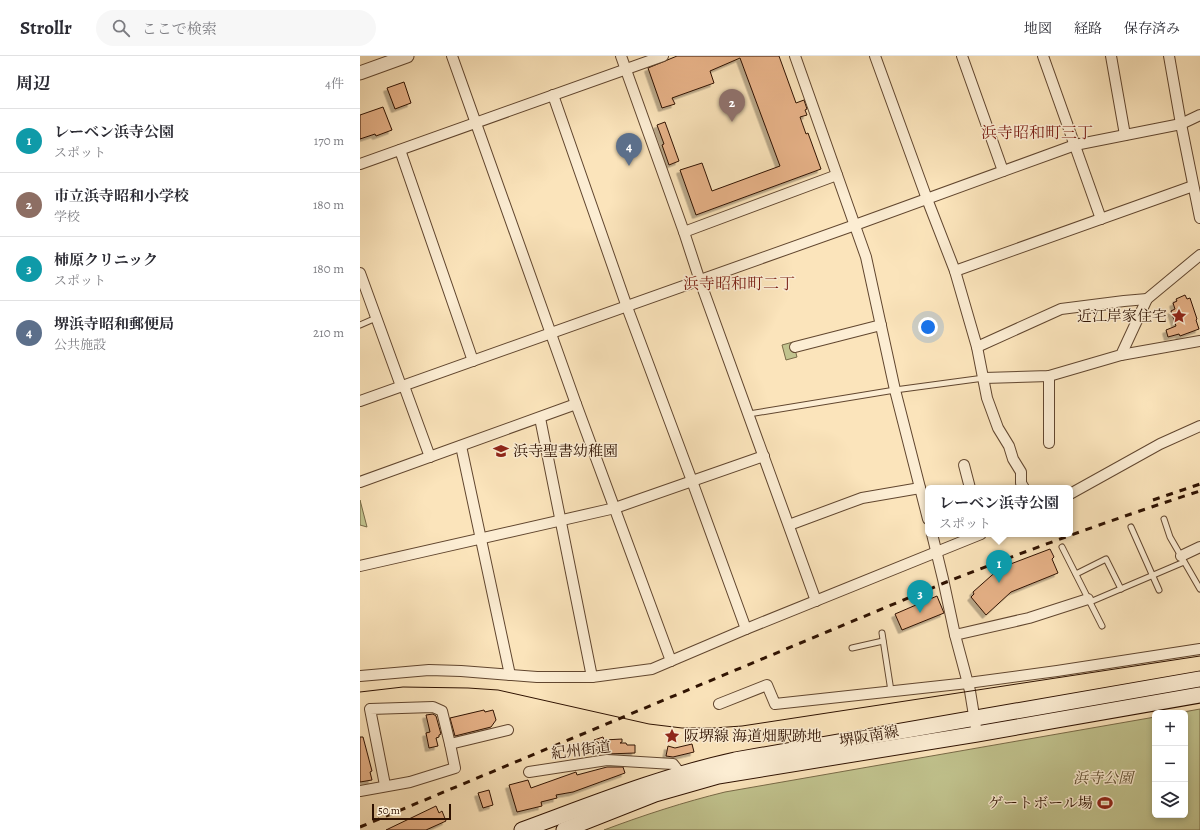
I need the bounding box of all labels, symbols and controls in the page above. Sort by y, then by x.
search box [96,10,376,46]
text: Strollr [20,15,72,41]
icon: search [110,17,132,39]
text: ここで検索 [142,19,217,39]
text: 地図 [1024,19,1052,38]
text: 経路 [1074,19,1102,38]
text: 保存済み [1124,19,1180,38]
text: 周辺 [16,72,50,95]
text: 4件 [325,75,344,92]
pin: 2 [719,89,745,122]
text: レーベン浜寺公園 [54,122,174,142]
district label: 浜寺昭和町三丁 [981,122,1093,144]
text: 1 [27,132,31,149]
text: 170 m [314,132,344,149]
pin: 4 [616,133,642,166]
text: スポット [54,144,106,161]
text: 市立浜寺昭和小学校 [54,186,189,206]
text: 2 [26,196,32,213]
text: 180 m [313,196,344,213]
text: 学校 [54,208,80,225]
text: 柿原クリニック [54,250,158,270]
text: 3 [26,260,32,277]
text: 180 m [313,260,344,277]
text: スポット [54,272,106,289]
district label: 浜寺昭和町二丁 [683,273,795,295]
place label: 近江岸家住宅 [1077,306,1167,326]
place icon: 近江岸家住宅 [1170,307,1188,325]
text: 堺浜寺昭和郵便局 [54,314,174,334]
your location [918,317,938,337]
text: 4 [26,324,32,341]
text: 210 m [313,324,344,341]
text: 公共施設 [54,336,106,353]
place label: 浜寺聖書幼稚園 [513,441,618,461]
school or university icon: 浜寺聖書幼稚園 [492,442,510,460]
popup [925,485,1073,537]
text: レーベン浜寺公園 [939,493,1059,513]
text: スポット [939,515,991,532]
pin: 1 [986,550,1012,583]
pin: 3 [907,580,933,613]
map controls [1152,710,1188,818]
button: + [1152,710,1188,746]
street label: 堺阪南線 [838,721,900,751]
place label: 阪堺線 海道畑駅跡地 [684,726,822,746]
place icon: 阪堺線 海道畑駅跡地 [663,727,681,745]
street label: 紀州街道 [550,736,612,764]
button: − [1152,746,1188,782]
park label: 浜寺公園 [1073,768,1136,788]
button: layers [1152,782,1188,818]
place label: ゲートボール場 [988,793,1093,813]
sports icon: ゲートボール場 [1096,794,1114,812]
scale bar [372,802,451,821]
text: 50 m [378,803,400,818]

